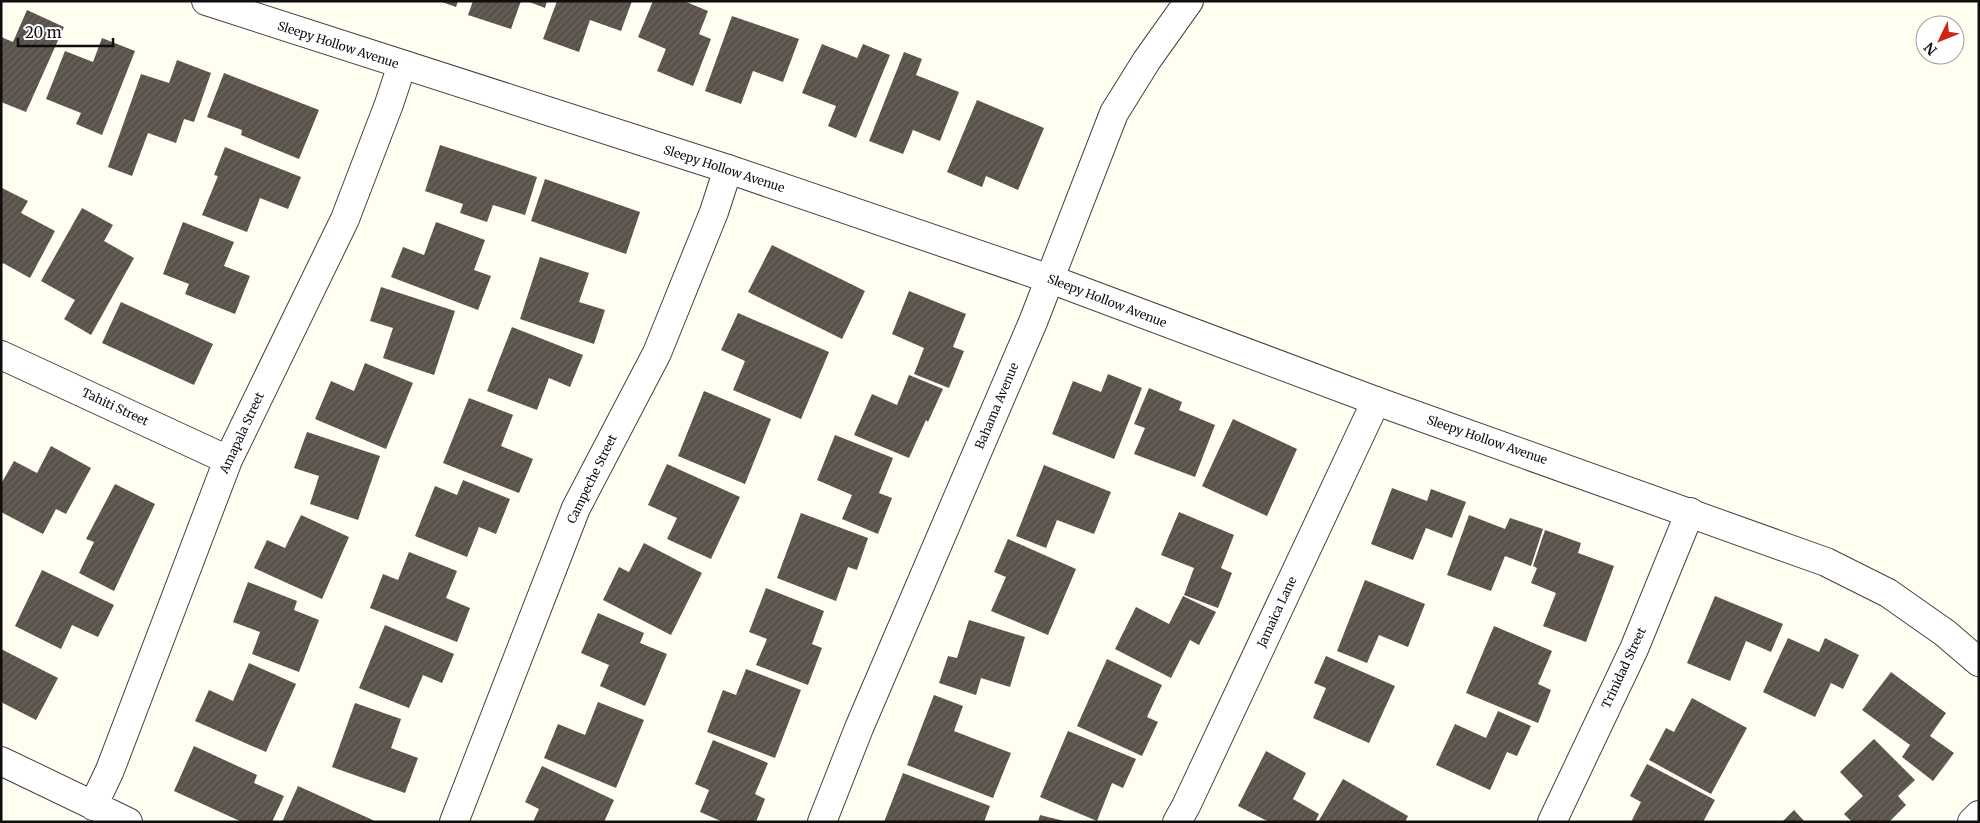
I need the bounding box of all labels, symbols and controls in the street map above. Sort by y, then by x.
scale bar [18,15,112,47]
north arrow [1915,15,1965,65]
street label: Sleepy Hollow Avenue [276,18,401,71]
text: 20 m [25,23,62,42]
text: N [1920,39,1941,59]
street label: Sleepy Hollow Avenue [662,142,787,195]
street label: Sleepy Hollow Avenue [1045,271,1169,330]
street label: Bahama Avenue [972,360,1022,451]
street label: Tahiti Street [79,385,151,429]
street label: Amapala Street [216,389,267,477]
street label: Sleepy Hollow Avenue [1425,412,1549,467]
street label: Campeche Street [563,431,620,526]
street label: Jamaica Lane [1253,574,1300,651]
street label: Trinidad Street [1598,625,1649,711]

